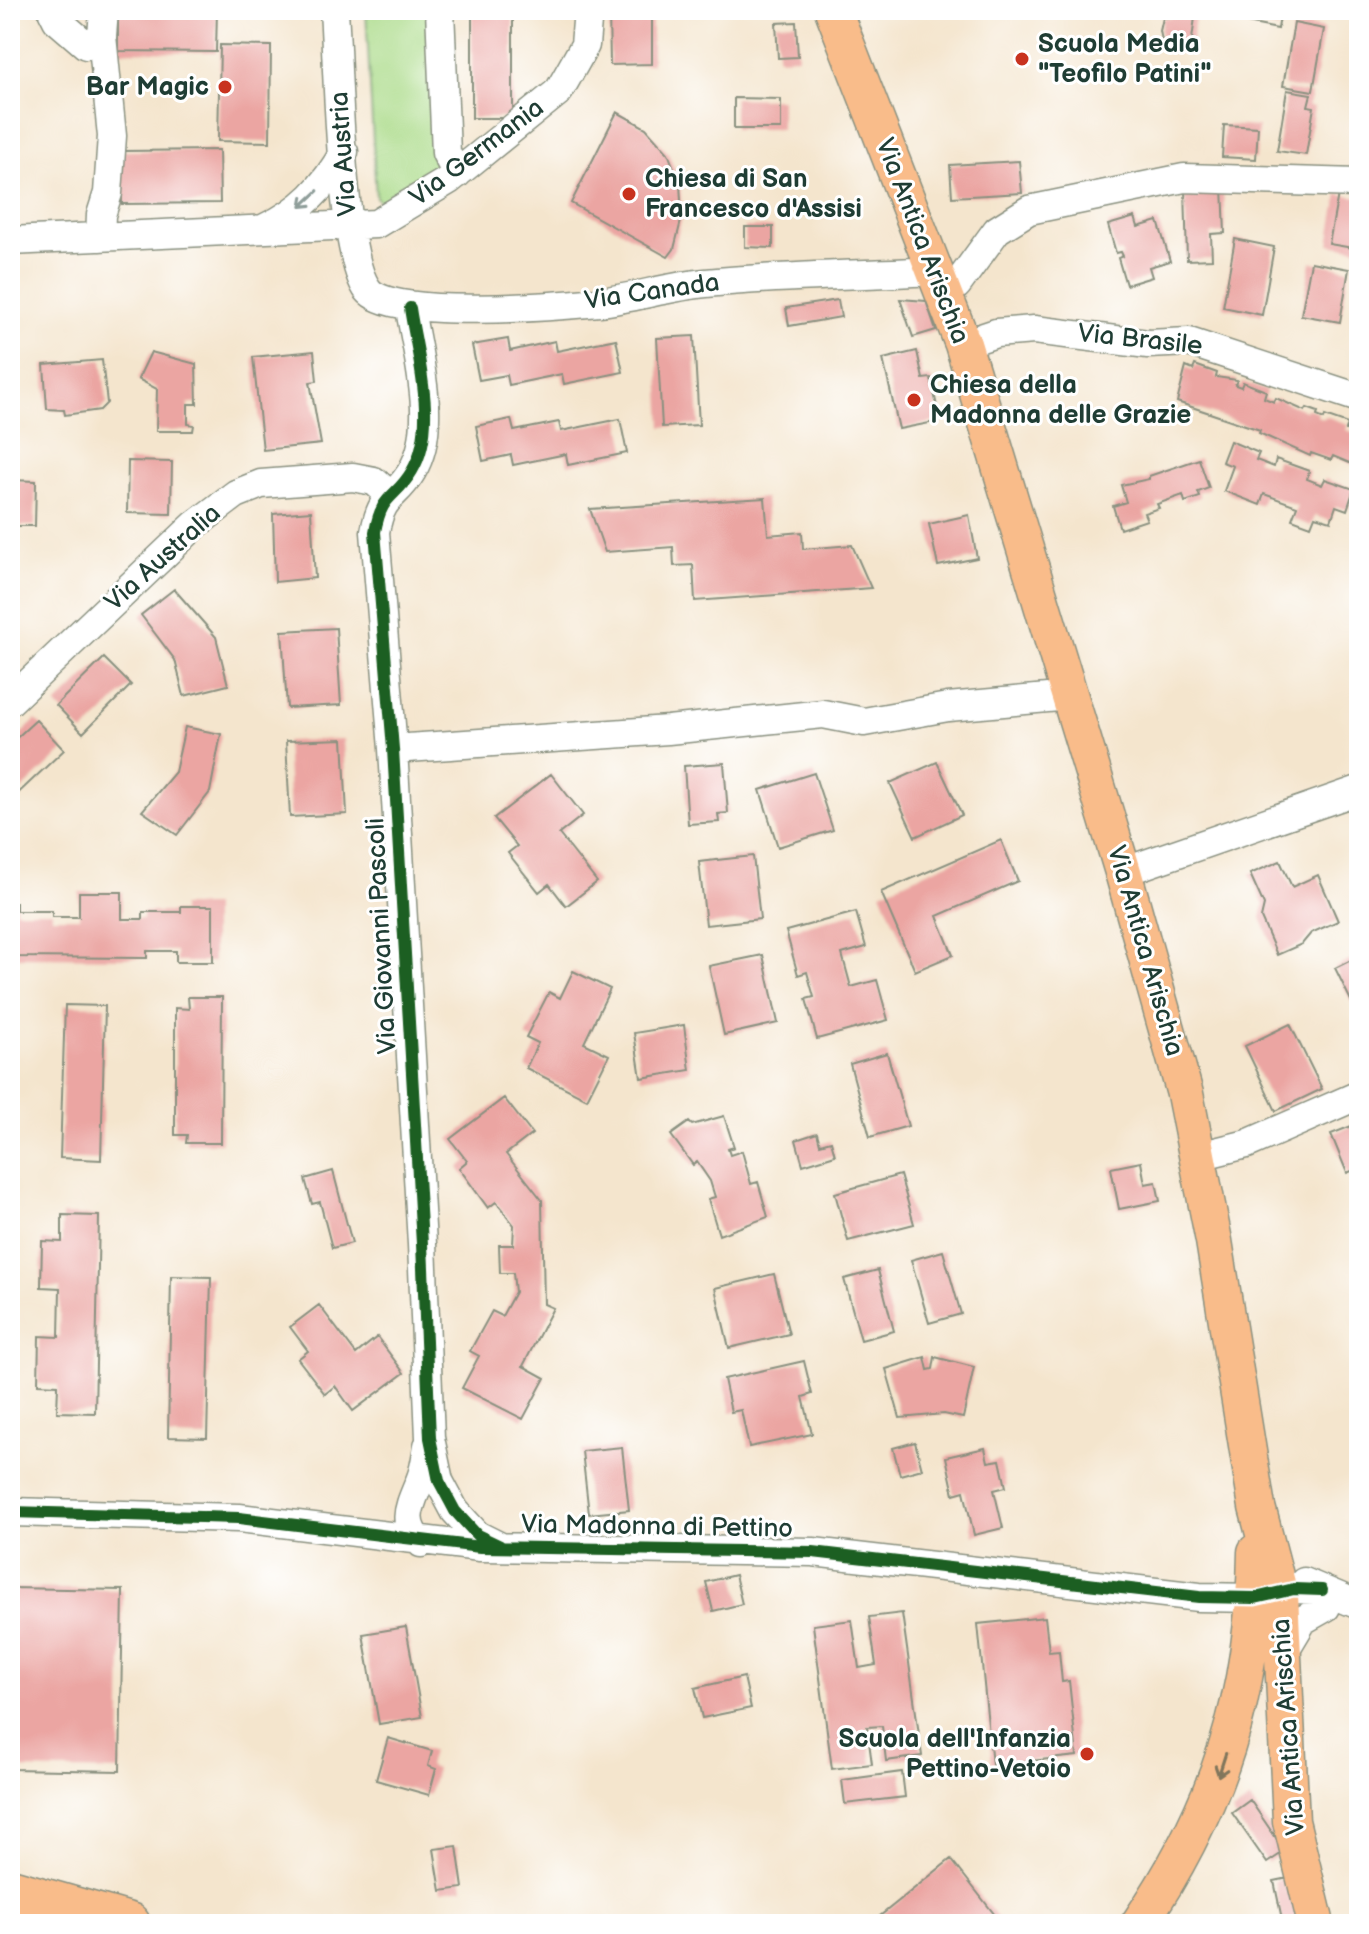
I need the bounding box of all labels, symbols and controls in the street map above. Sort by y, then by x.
place label: Scuola Media "Teofilo Patini" [1038,29,1212,90]
marker: Scuola Media "Teofilo Patini" [1013,50,1031,68]
place label: Bar Magic [86,72,209,103]
marker: Bar Magic [216,78,234,96]
street label: Via Austria [324,91,364,217]
street label: Via Germania [404,93,550,213]
street label: Via Antica Arischia [869,134,975,348]
place label: Chiesa di San Francesco d'Assisi [645,164,862,225]
marker: Chiesa di San Francesco d'Assisi [620,185,638,203]
one-way arrow [299,189,319,208]
street label: Via Canada [582,267,722,317]
street label: Via Brasile [1076,318,1204,362]
place label: Chiesa della Madonna delle Grazie [930,370,1191,431]
marker: Chiesa della Madonna delle Grazie [905,391,923,409]
street label: Via Australia [99,498,227,618]
street label: Via Giovanni Pascoli [360,817,404,1055]
street label: Via Antica Arischia [1100,842,1190,1060]
street label: Via Madonna di Pettino [521,1509,793,1545]
street label: Via Antica Arischia [1266,1618,1312,1836]
place label: Scuola dell'Infanzia Pettino-Vetoio [839,1724,1071,1785]
marker: Scuola dell'Infanzia Pettino-Vetoio [1078,1745,1096,1763]
one-way arrow [1213,1753,1228,1778]

